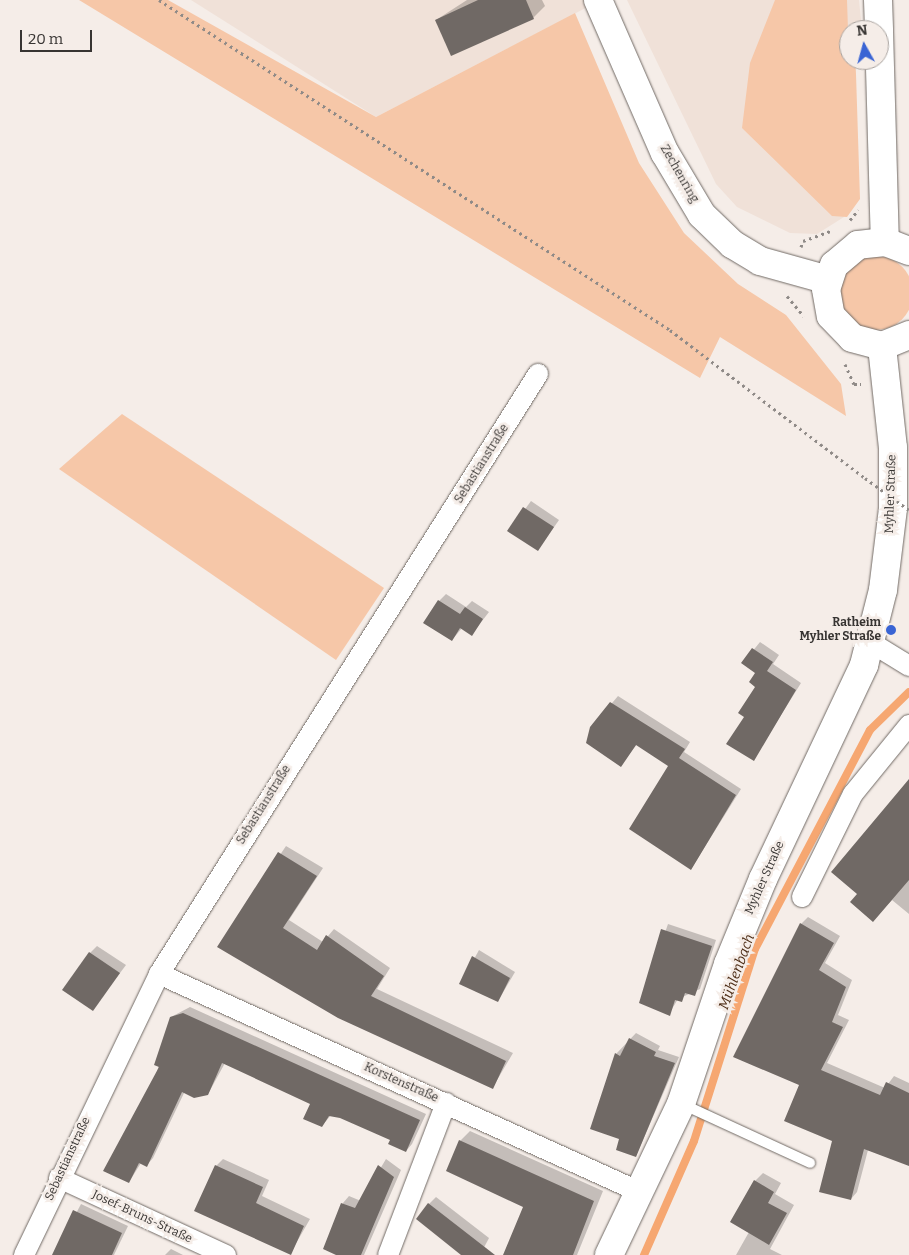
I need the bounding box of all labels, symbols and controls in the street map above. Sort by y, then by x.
scale bar [22,20,95,52]
north arrow [839,20,889,70]
text: N [856,22,869,40]
text: 20 m [28,30,63,48]
street label: Zechenring [657,143,701,205]
street label: Sebastianstraße [452,422,512,506]
street label: Myhler Straße [882,454,900,534]
place label: Ratheim Myhler Straße [800,616,881,644]
marker: Ratheim Myhler Straße [885,624,897,636]
street label: Sebastianstraße [234,763,294,847]
street label: Myhler Straße [742,839,788,917]
water label: Mühlenbach [716,932,758,1012]
street label: Korstenstraße [362,1060,440,1106]
street label: Sebastianstraße [42,1115,94,1203]
street label: Josef-Bruns-Straße [90,1188,194,1246]

